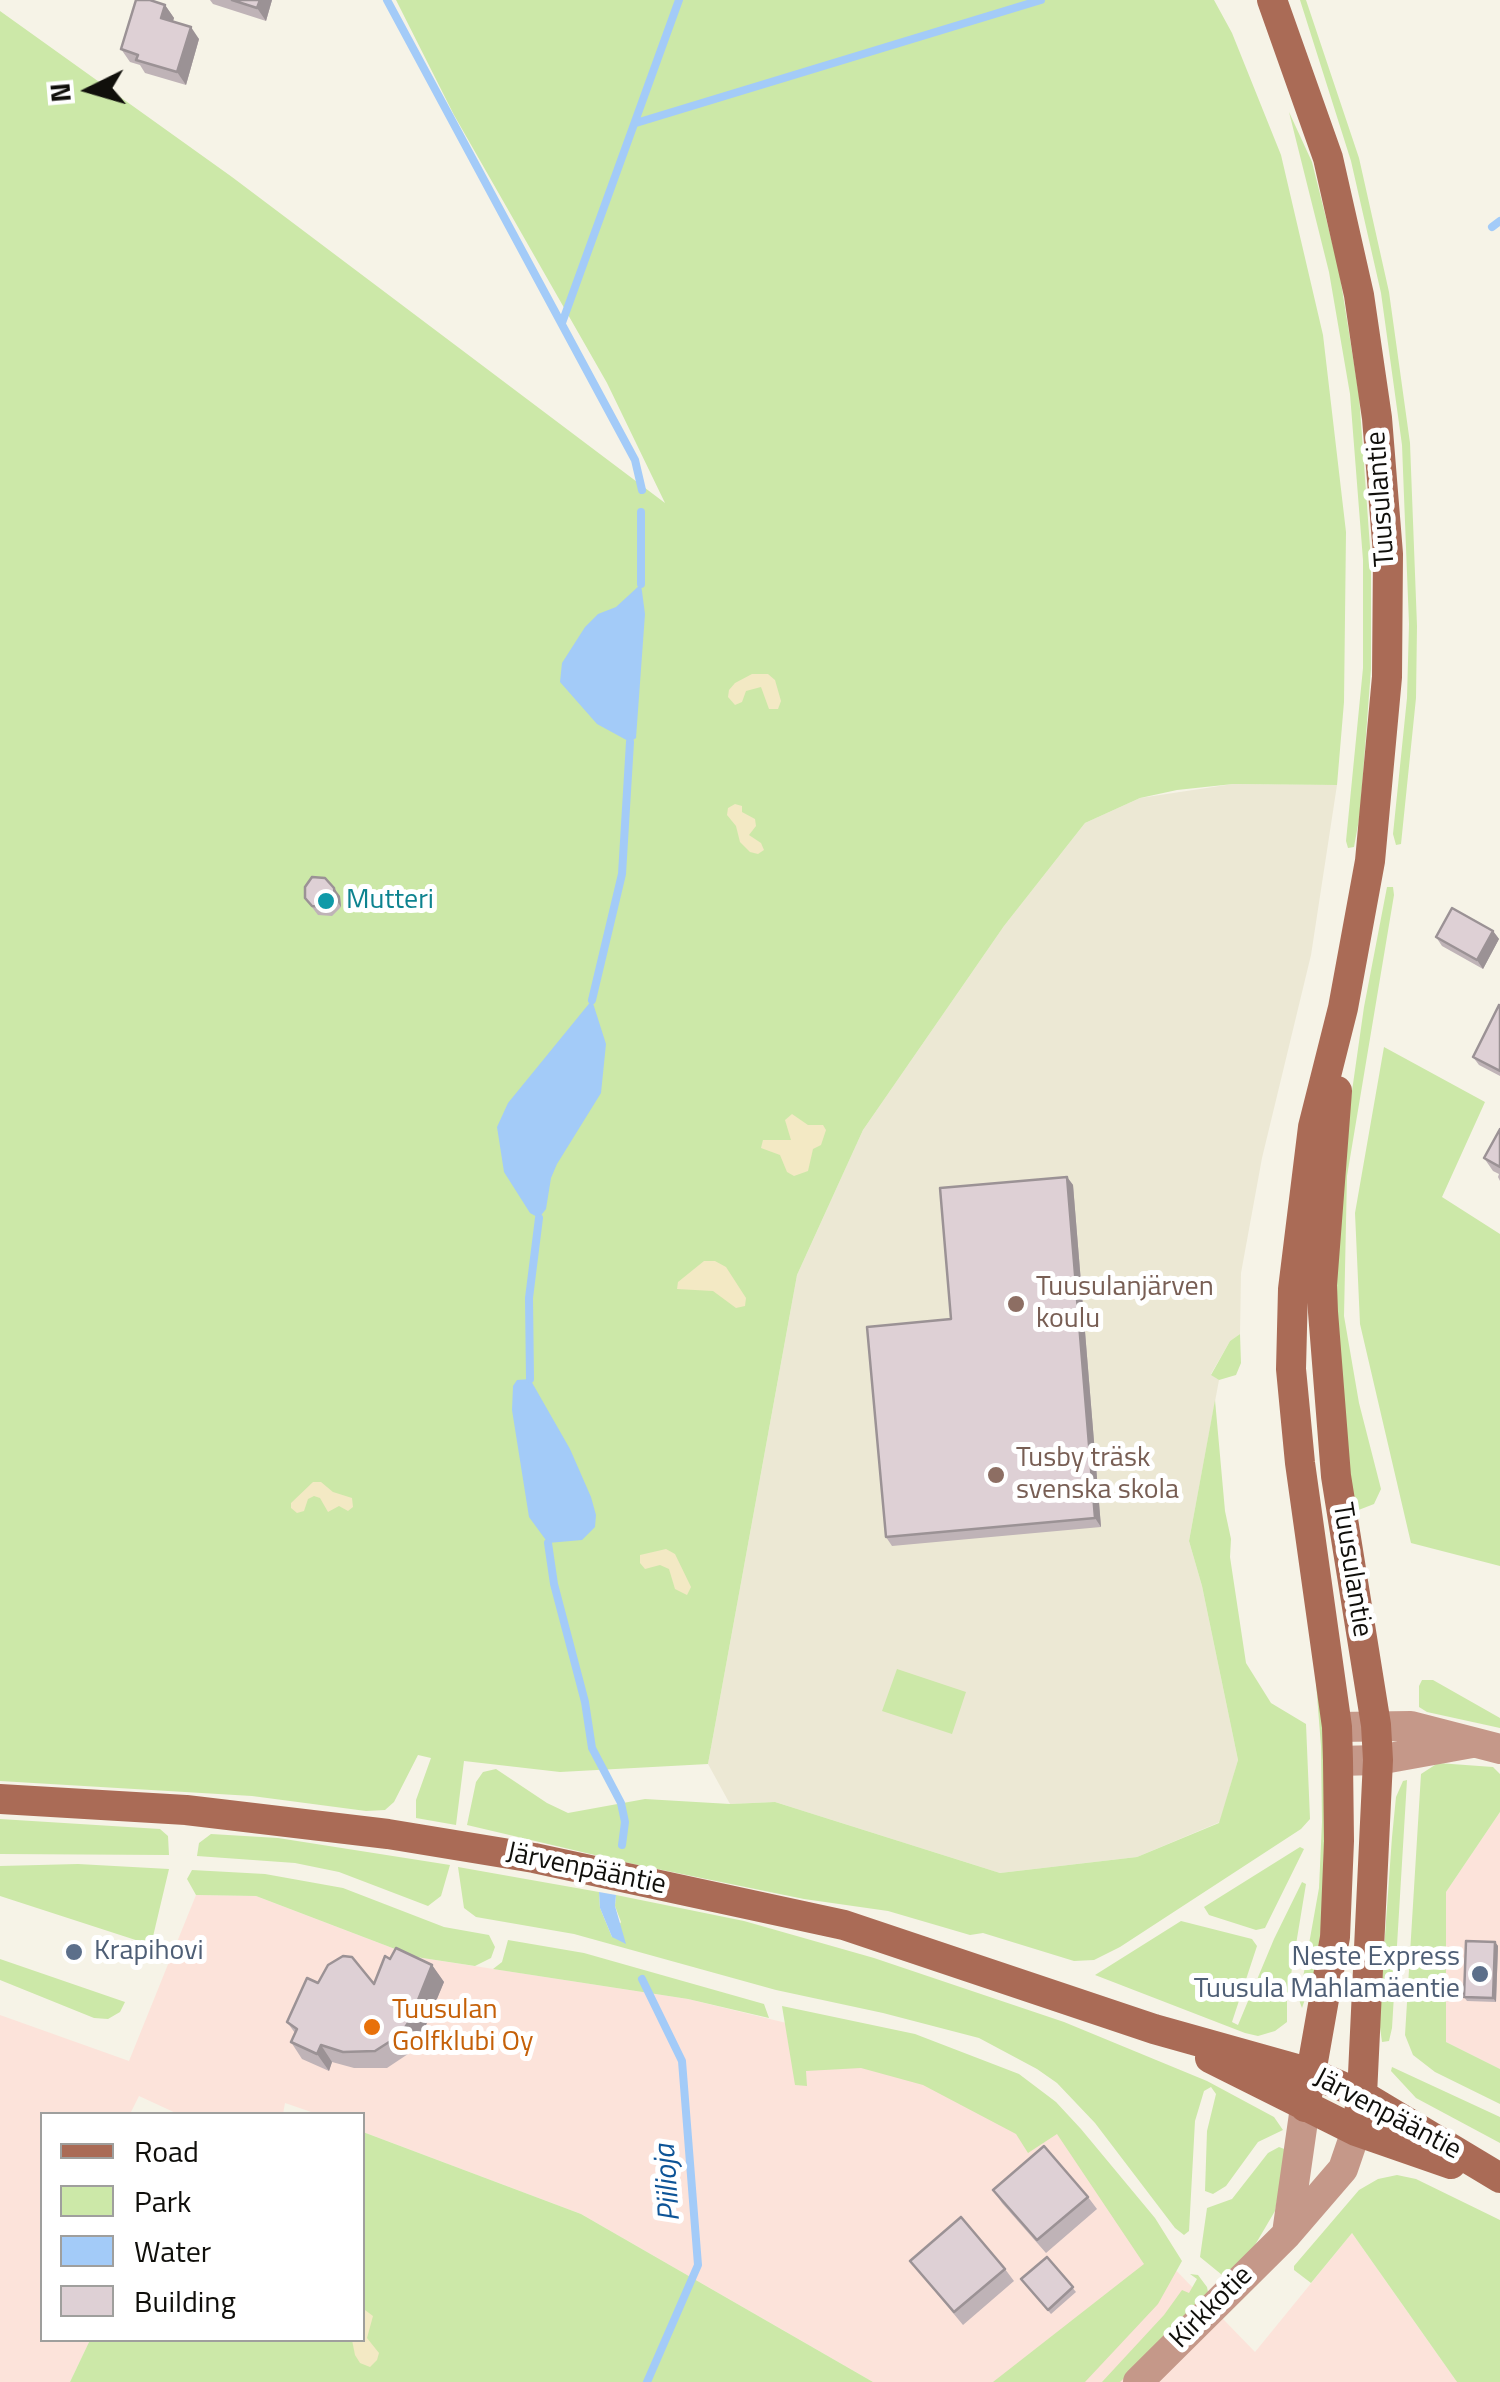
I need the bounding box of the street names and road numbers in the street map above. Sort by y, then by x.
street label: Tuusulantie [1361,430,1403,568]
street label: Tuusulantie [1324,1500,1378,1640]
street label: Järvenpääntie [503,1837,669,1903]
street label: Järvenpääntie [1308,2062,1466,2168]
street label: Kirkkotie [1164,2260,1260,2356]

